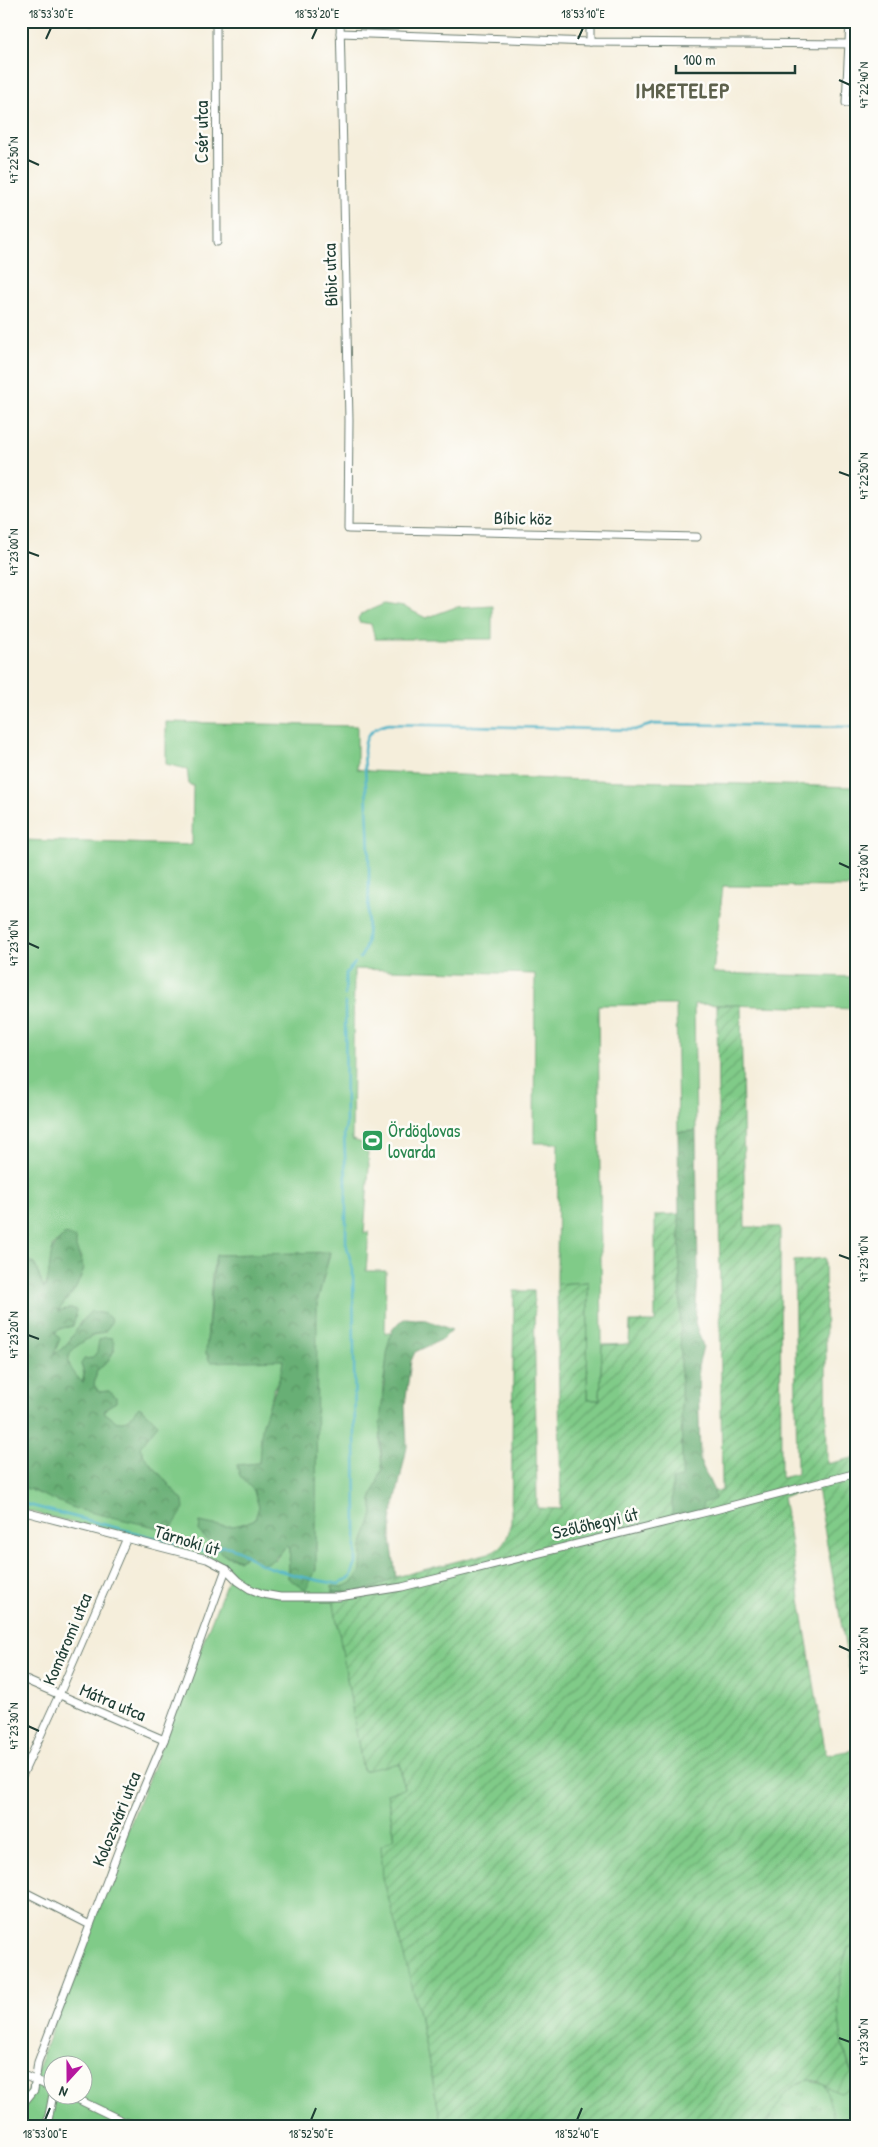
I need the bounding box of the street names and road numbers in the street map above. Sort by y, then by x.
street label: Csér utca [189,101,214,163]
street label: Bíbic utca [316,243,344,307]
street label: Bíbic köz [494,505,553,531]
street label: Szőlőhegyi út [550,1501,641,1545]
street label: Tárnoki út [151,1518,223,1562]
street label: Komáromi utca [36,1589,98,1689]
street label: Mátra utca [76,1677,150,1727]
street label: Kolozsvári utca [86,1768,146,1870]

